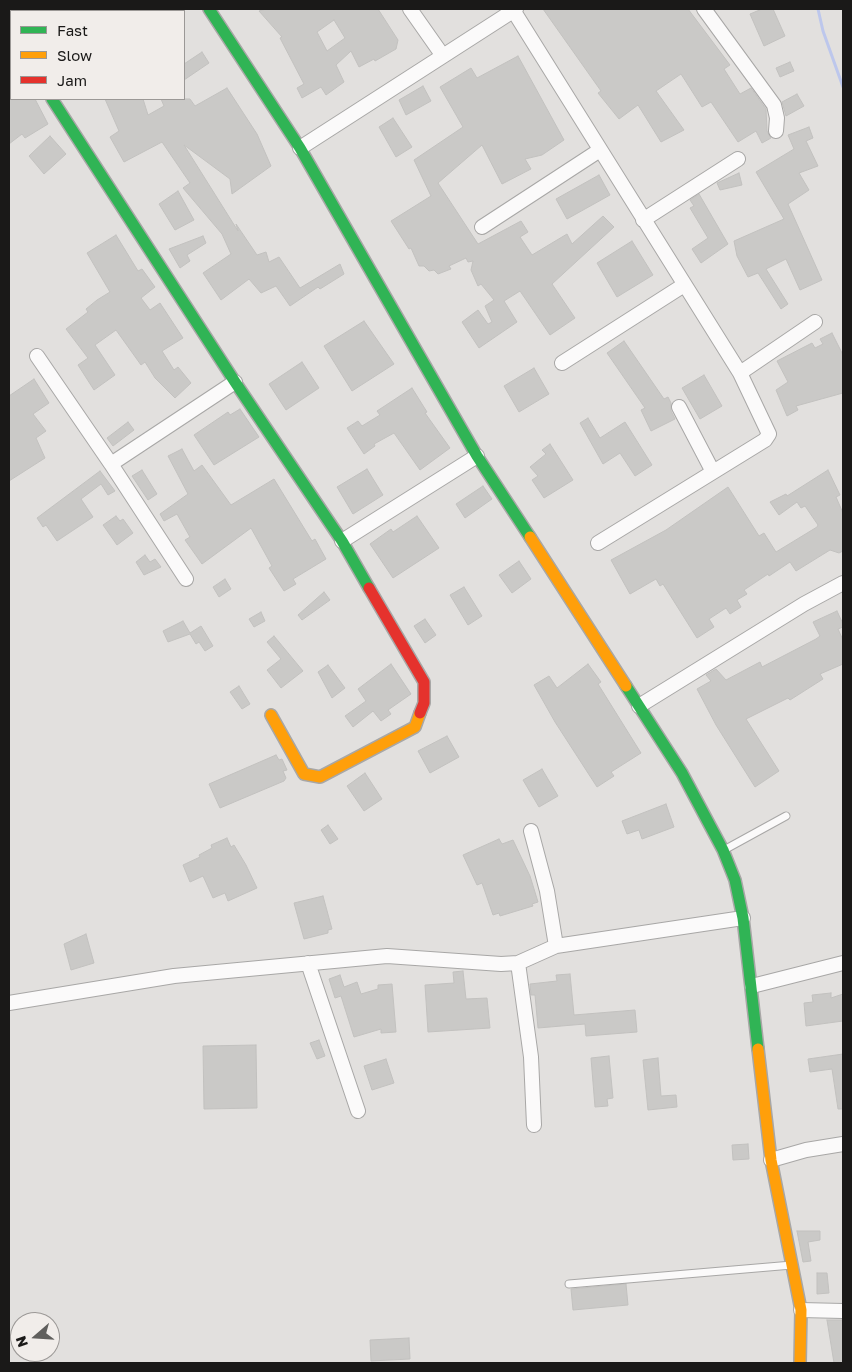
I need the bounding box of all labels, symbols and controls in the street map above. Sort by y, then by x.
legend [10,10,185,100]
text: Fast [57,21,88,39]
text: Slow [57,46,92,64]
text: Jam [57,71,87,89]
north arrow [10,1312,60,1362]
text: N [12,1334,31,1350]

